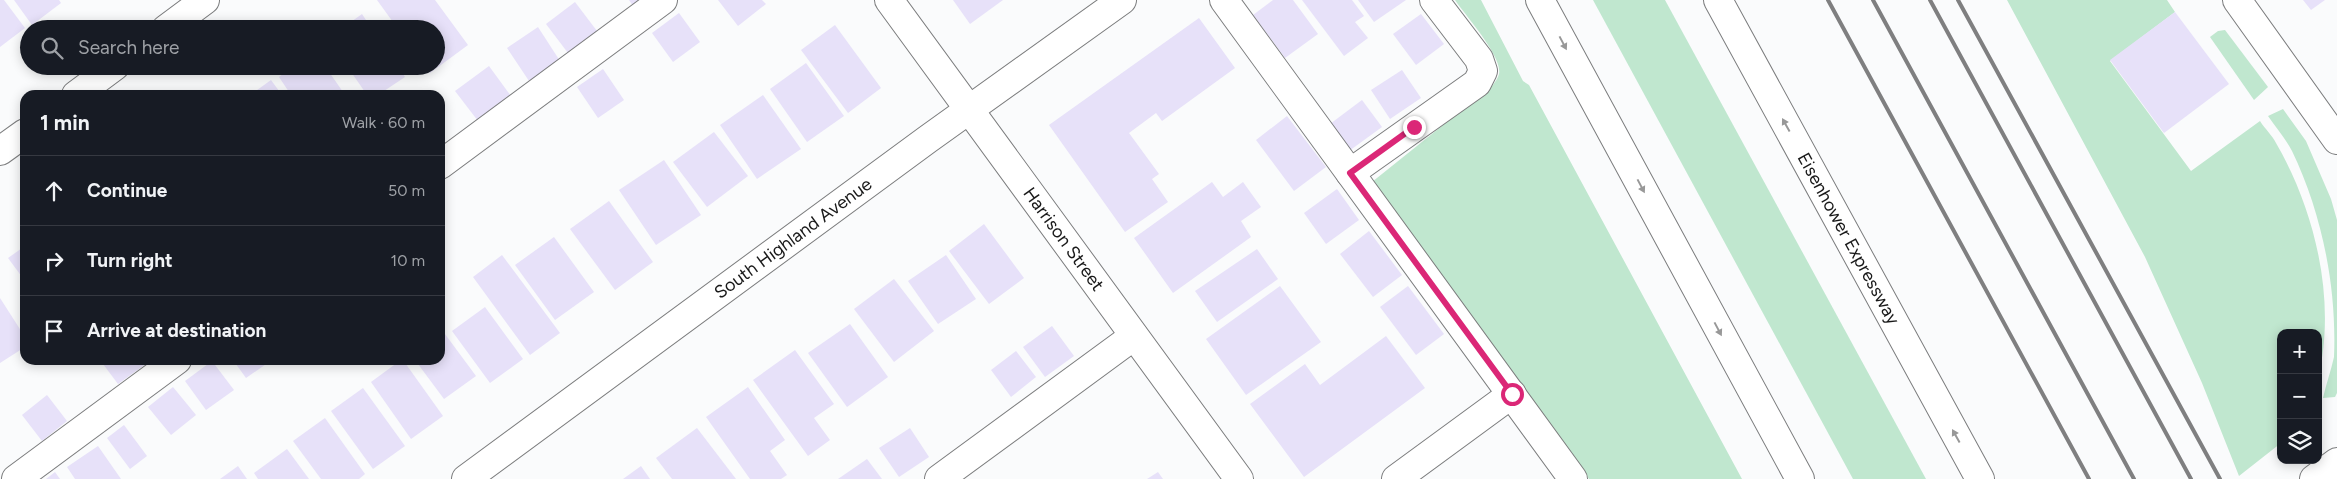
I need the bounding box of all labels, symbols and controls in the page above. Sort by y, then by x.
search box [20,20,445,75]
icon: search [38,34,66,62]
text: Search here [78,36,180,59]
one-way arrow [1559,36,1568,50]
text: 1 min [40,110,90,135]
text: Walk · 60 m [342,113,425,132]
route end [1403,116,1426,139]
one-way arrow [1782,118,1791,131]
street label: Eisenhower Expressway [1793,149,1905,329]
street label: South Highland Avenue [710,173,876,304]
icon: ahead [40,177,68,205]
one-way arrow [1637,178,1645,193]
text: Continue [87,179,167,202]
text: 50 m [388,181,425,200]
street label: Harrison Street [1019,183,1109,295]
icon: right [40,247,68,275]
text: Turn right [87,249,173,272]
text: 10 m [391,251,425,270]
icon: arrive [40,317,68,345]
text: Arrive at destination [87,319,266,342]
one-way arrow [1714,321,1722,336]
map controls [2277,329,2322,464]
button: + [2277,329,2322,374]
button: − [2277,374,2322,419]
route start [1501,383,1524,406]
button: layers [2277,419,2322,464]
one-way arrow [1952,430,1961,443]

